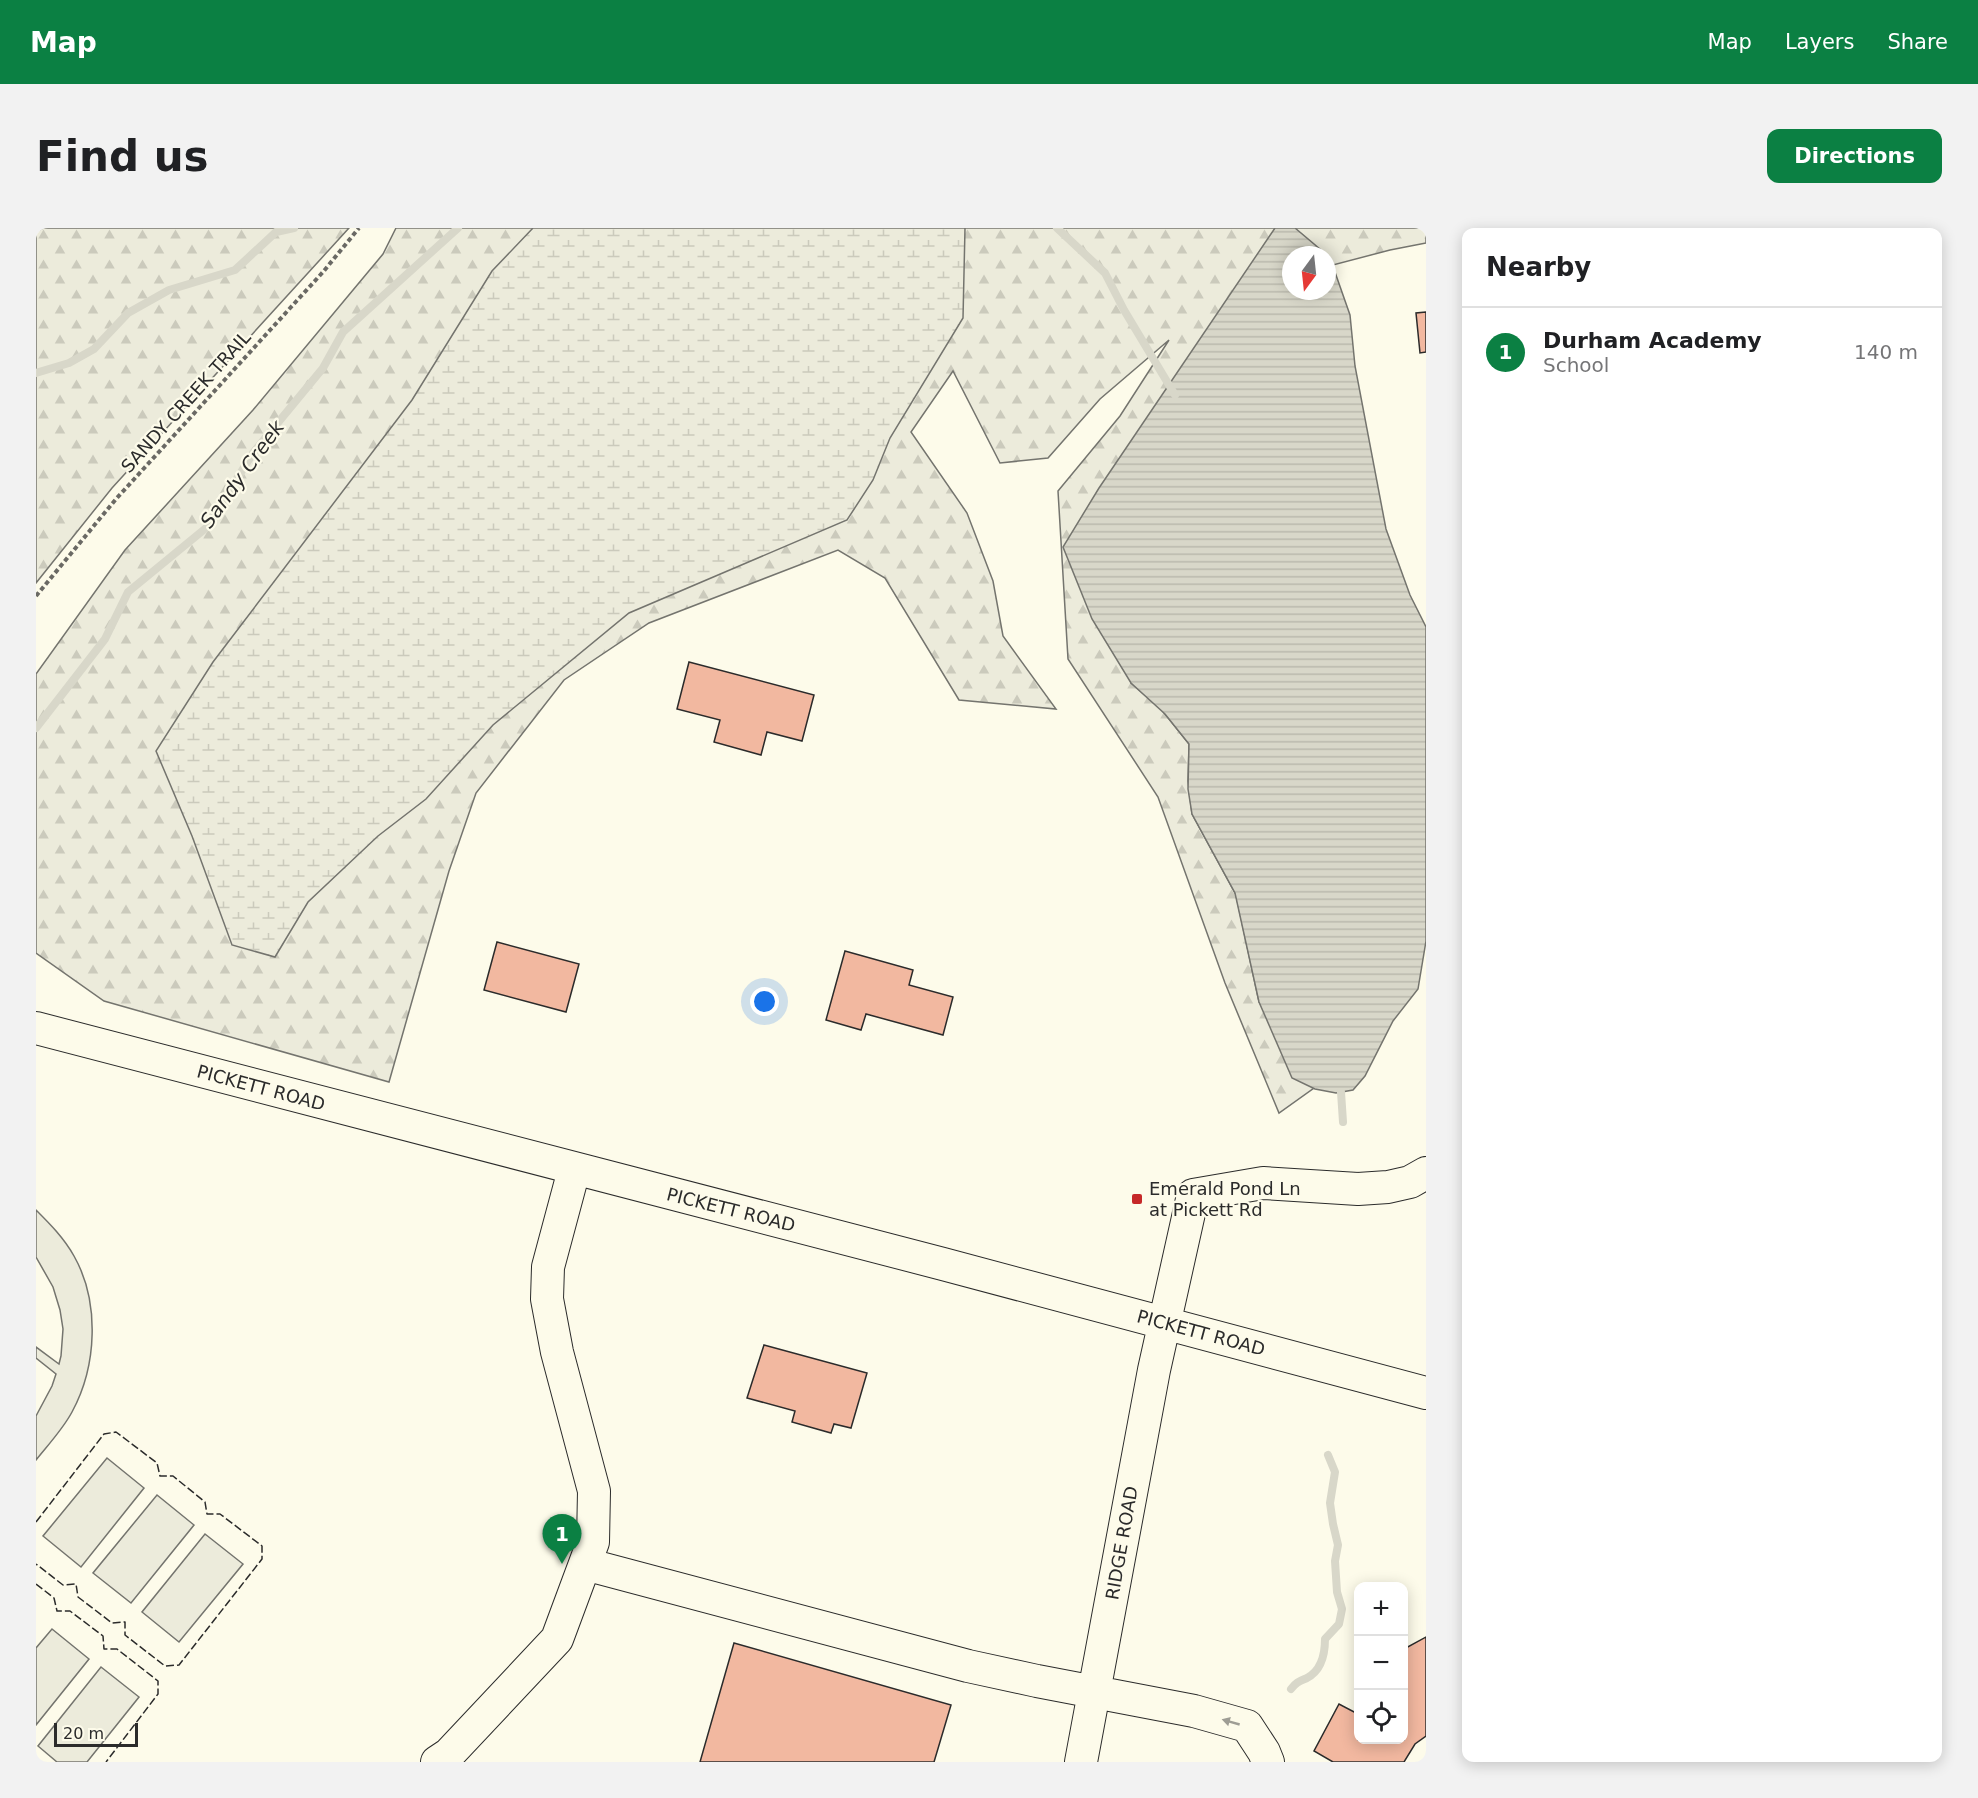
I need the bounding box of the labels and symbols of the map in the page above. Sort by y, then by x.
north arrow [1282,246,1336,300]
street label: SANDY CREEK TRAIL [117,327,255,477]
water label: Sandy Creek [195,414,290,532]
your location [750,987,779,1016]
street label: PICKETT ROAD [195,1060,328,1115]
place label: Emerald Pond Ln at Pickett Rd [1149,1178,1301,1220]
street label: PICKETT ROAD [665,1183,798,1236]
marker: Emerald Pond Ln at Pickett Rd [1130,1192,1144,1206]
street label: PICKETT ROAD [1135,1305,1268,1360]
street label: RIDGE ROAD [1101,1484,1142,1601]
pin: 1 [542,1514,582,1564]
one-way arrow [1222,1717,1240,1726]
scale bar [54,1720,138,1748]

